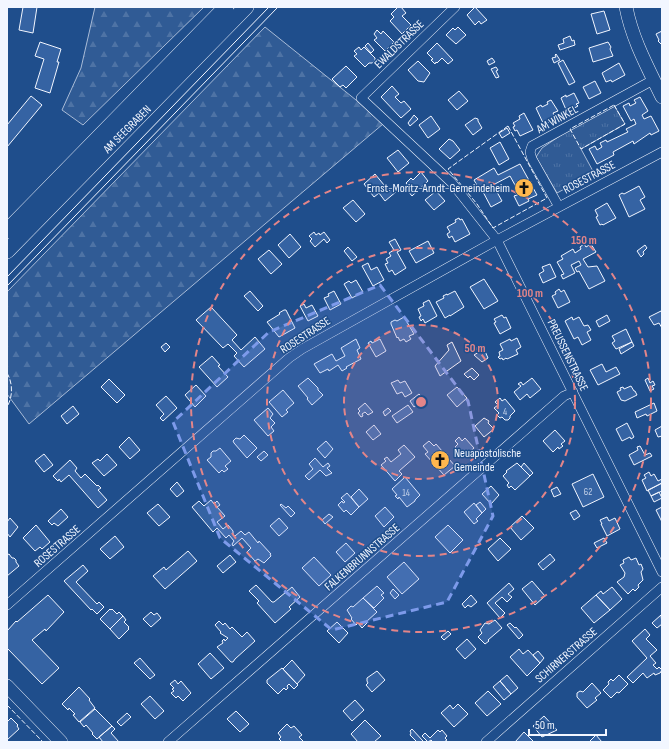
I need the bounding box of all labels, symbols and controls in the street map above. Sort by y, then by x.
street label: EWALDSTRASSE [371,17,427,72]
street label: AM SEEGRABEN [99,102,155,157]
street label: AM WINKEL [533,102,581,137]
street label: ROSESTRASSE [561,157,618,197]
church icon: Ernst-Moritz-Arndt-Gemeindeheim [513,177,535,199]
place label: Ernst-Moritz-Arndt-Gemeindeheim [367,181,510,196]
text: 150 m [571,233,597,248]
text: 100 m [517,286,543,301]
street label: ROSESTRASSE [277,314,333,357]
street label: PREUSSENSTRASSE [544,317,591,394]
text: 50 m [465,341,485,356]
centre of rings [414,395,428,409]
house number: 4 [503,406,507,418]
place label: Neuapostolische Gemeinde [454,446,521,475]
church icon: Neuapostolische Gemeinde [429,449,451,471]
house number: 62 [584,486,592,498]
house number: 14 [402,487,410,499]
street label: FALKENBRUNNSTRASSE [322,521,403,594]
street label: ROSESTRASSE [31,522,84,571]
street label: SCHIRNERSTRASSE [532,624,600,686]
scale bar [529,711,606,737]
text: 50 m [535,718,555,733]

